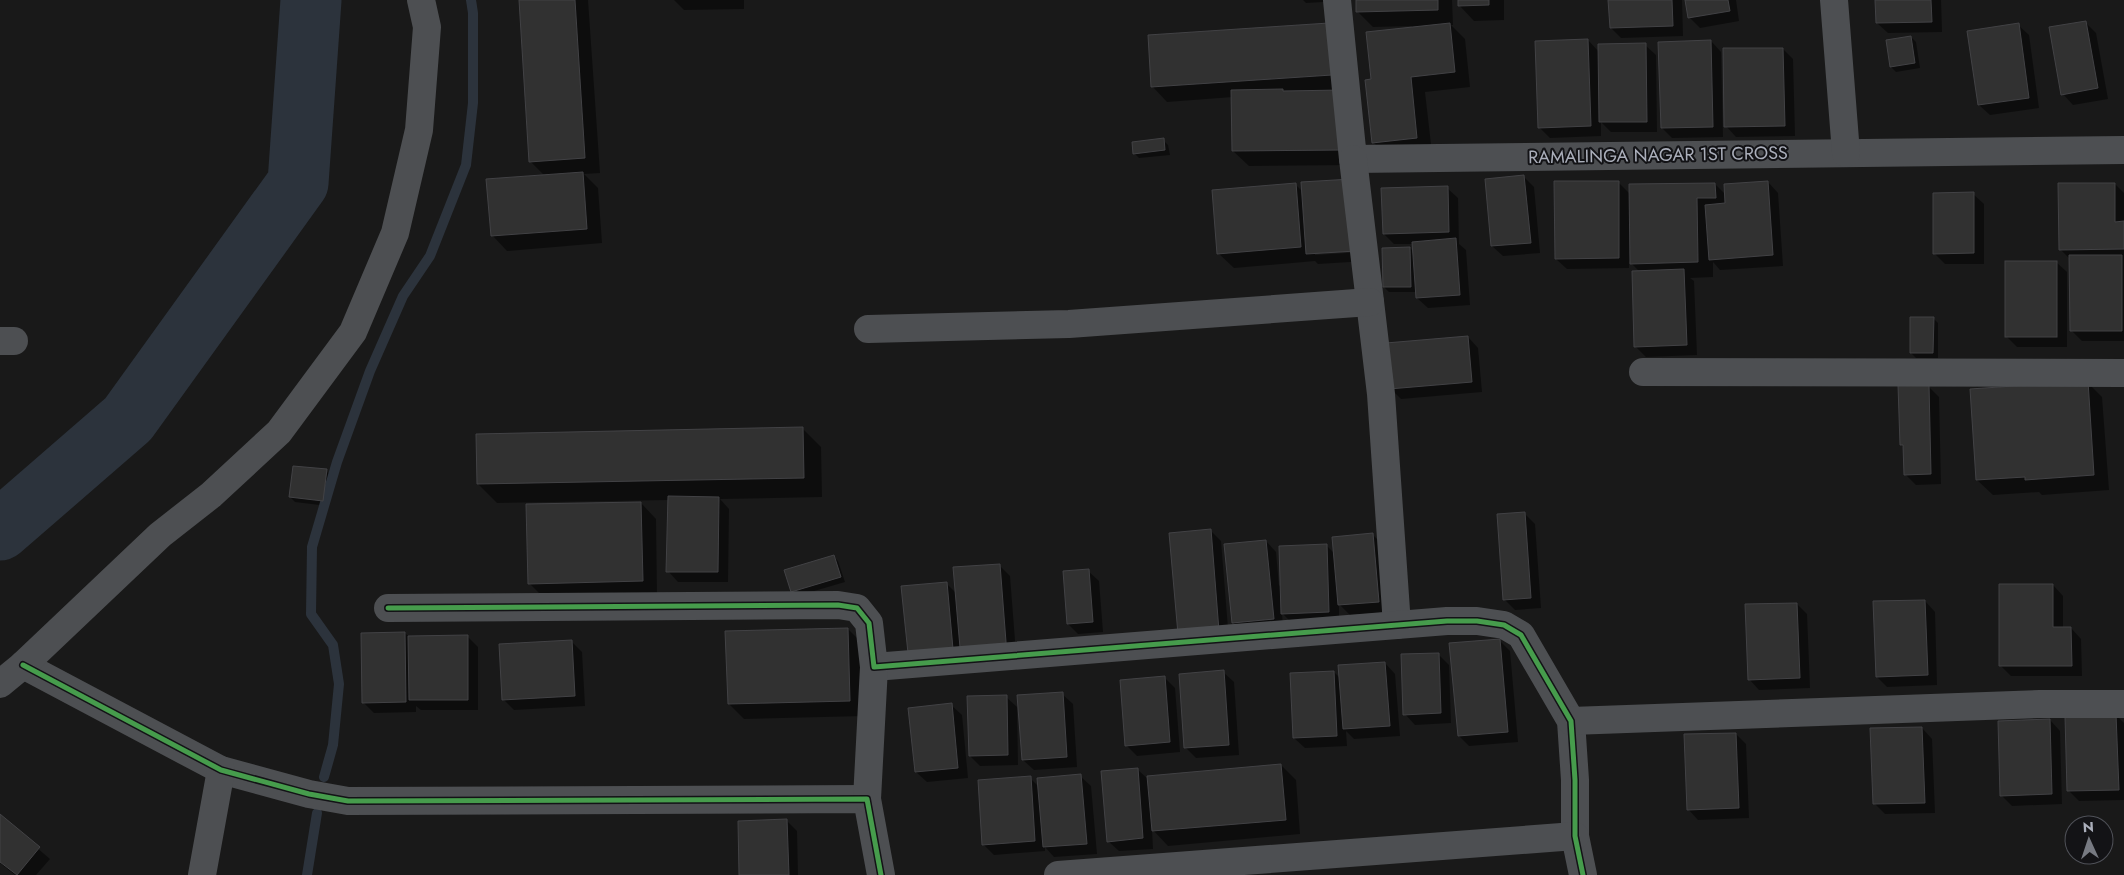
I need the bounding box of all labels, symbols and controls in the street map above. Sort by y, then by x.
street label: RAMALINGA NAGAR 1ST CROSS [1528,140,1788,170]
north arrow [2064,815,2114,865]
text: N [2082,817,2094,837]

